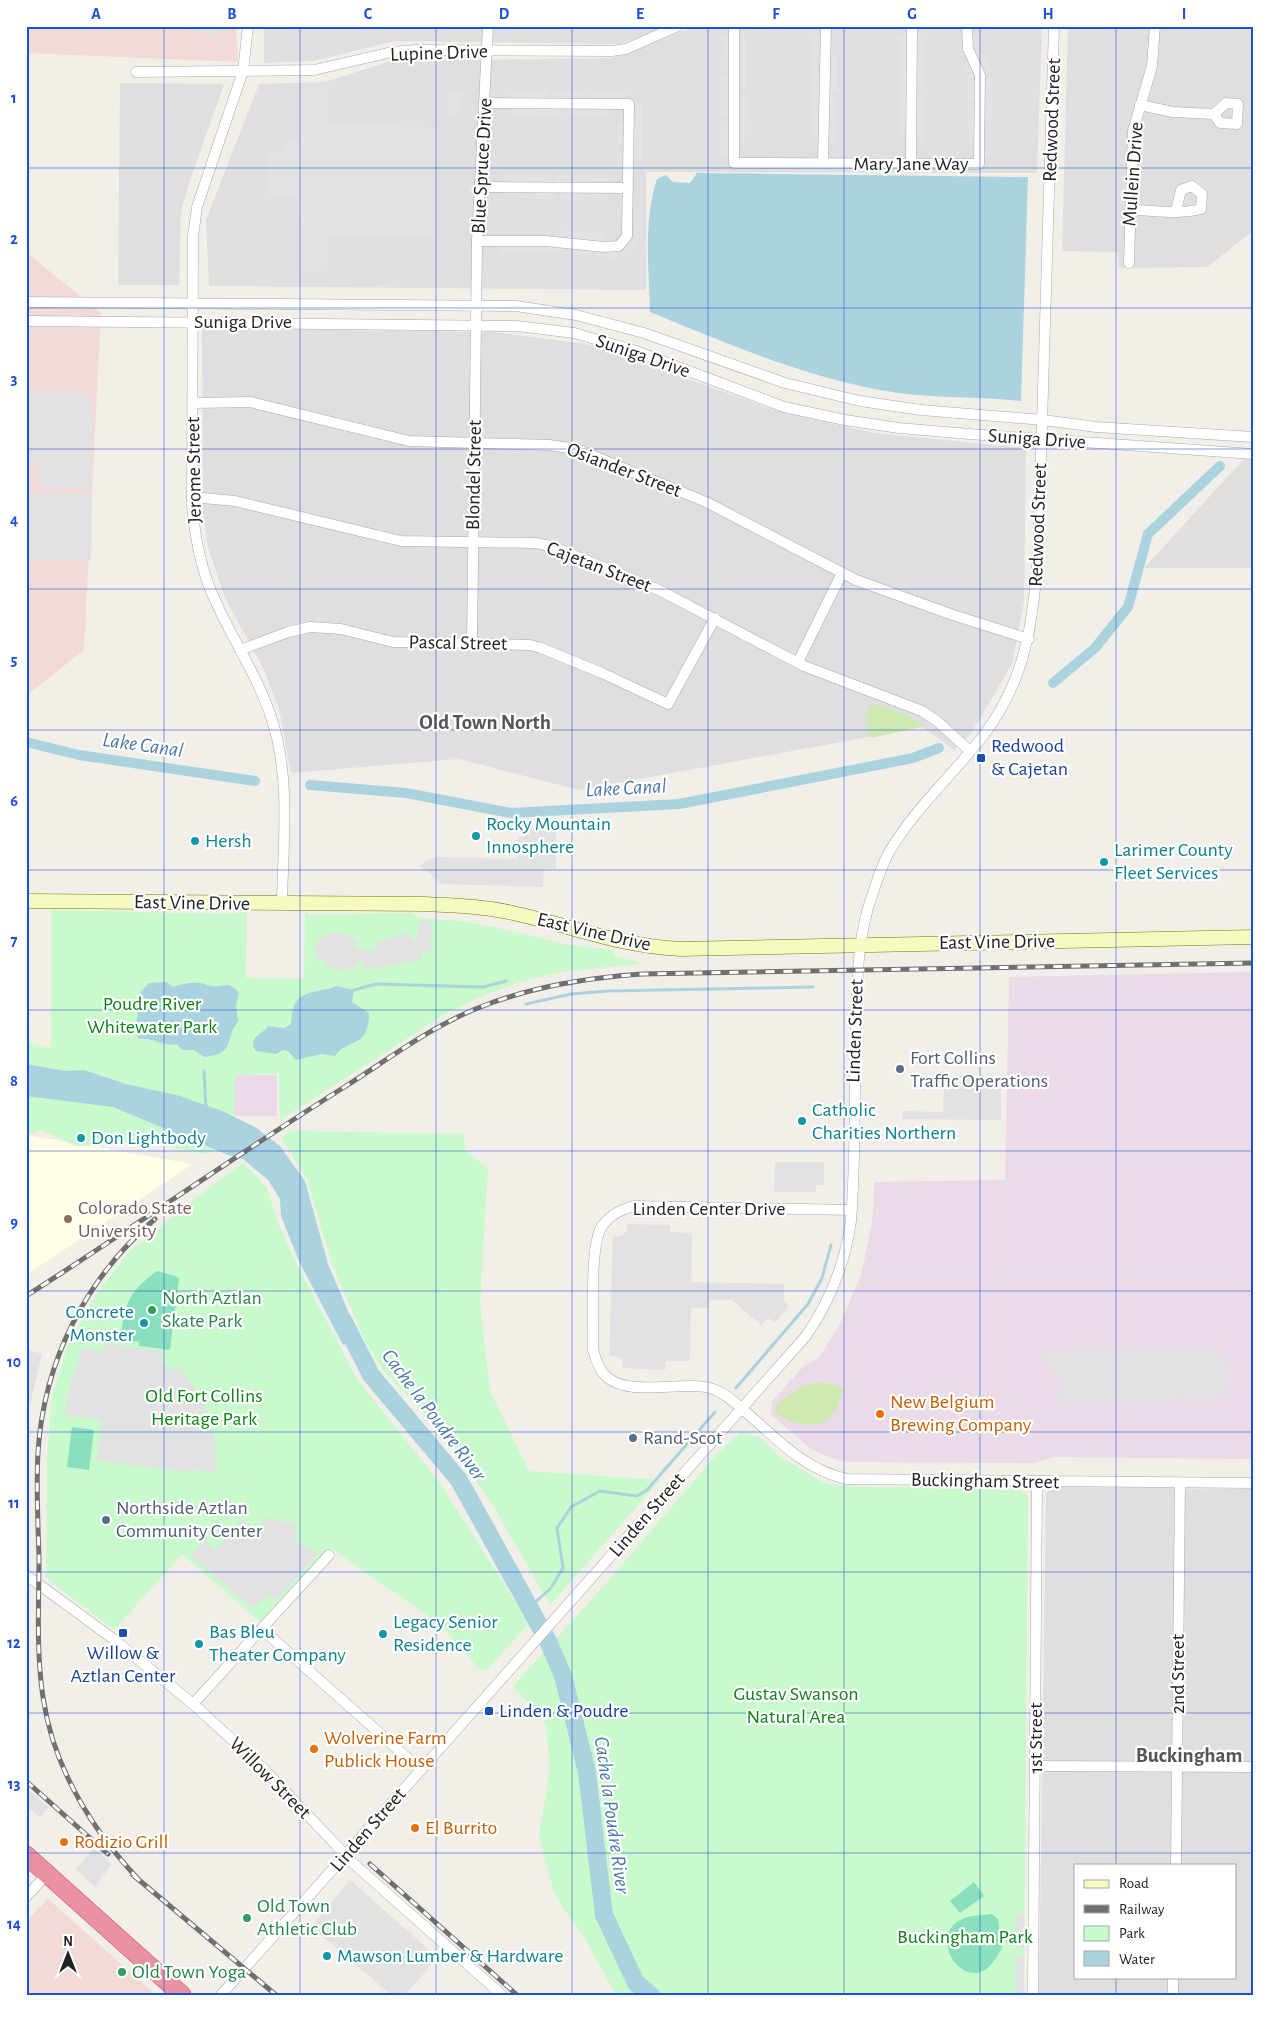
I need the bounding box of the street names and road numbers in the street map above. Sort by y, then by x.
street label: Lupine Drive [390,41,488,65]
street label: Redwood Street [1040,57,1064,182]
street label: Blue Spruce Drive [468,97,496,235]
street label: Mullein Drive [1119,121,1147,227]
street label: Mary Jane Way [853,154,969,174]
street label: Suniga Drive [194,312,292,332]
street label: Suniga Drive [593,331,693,381]
street label: Jerome Street [183,416,205,524]
street label: Blondel Street [463,419,485,530]
street label: Suniga Drive [987,426,1087,452]
street label: Osiander Street [564,439,685,501]
street label: Redwood Street [1026,462,1050,587]
street label: Cajetan Street [544,538,655,596]
street label: Pascal Street [409,632,508,654]
street label: East Vine Drive [134,892,250,914]
street label: East Vine Drive [535,909,653,955]
street label: East Vine Drive [939,931,1055,953]
street label: Linden Street [843,978,867,1083]
street label: Linden Center Drive [633,1199,785,1219]
street label: Linden Street [605,1469,689,1561]
street label: Buckingham Street [911,1470,1060,1492]
street label: 2nd Street [1168,1633,1188,1714]
street label: 1st Street [1026,1702,1046,1774]
street label: Willow Street [225,1733,315,1823]
street label: Linden Street [326,1784,410,1876]

